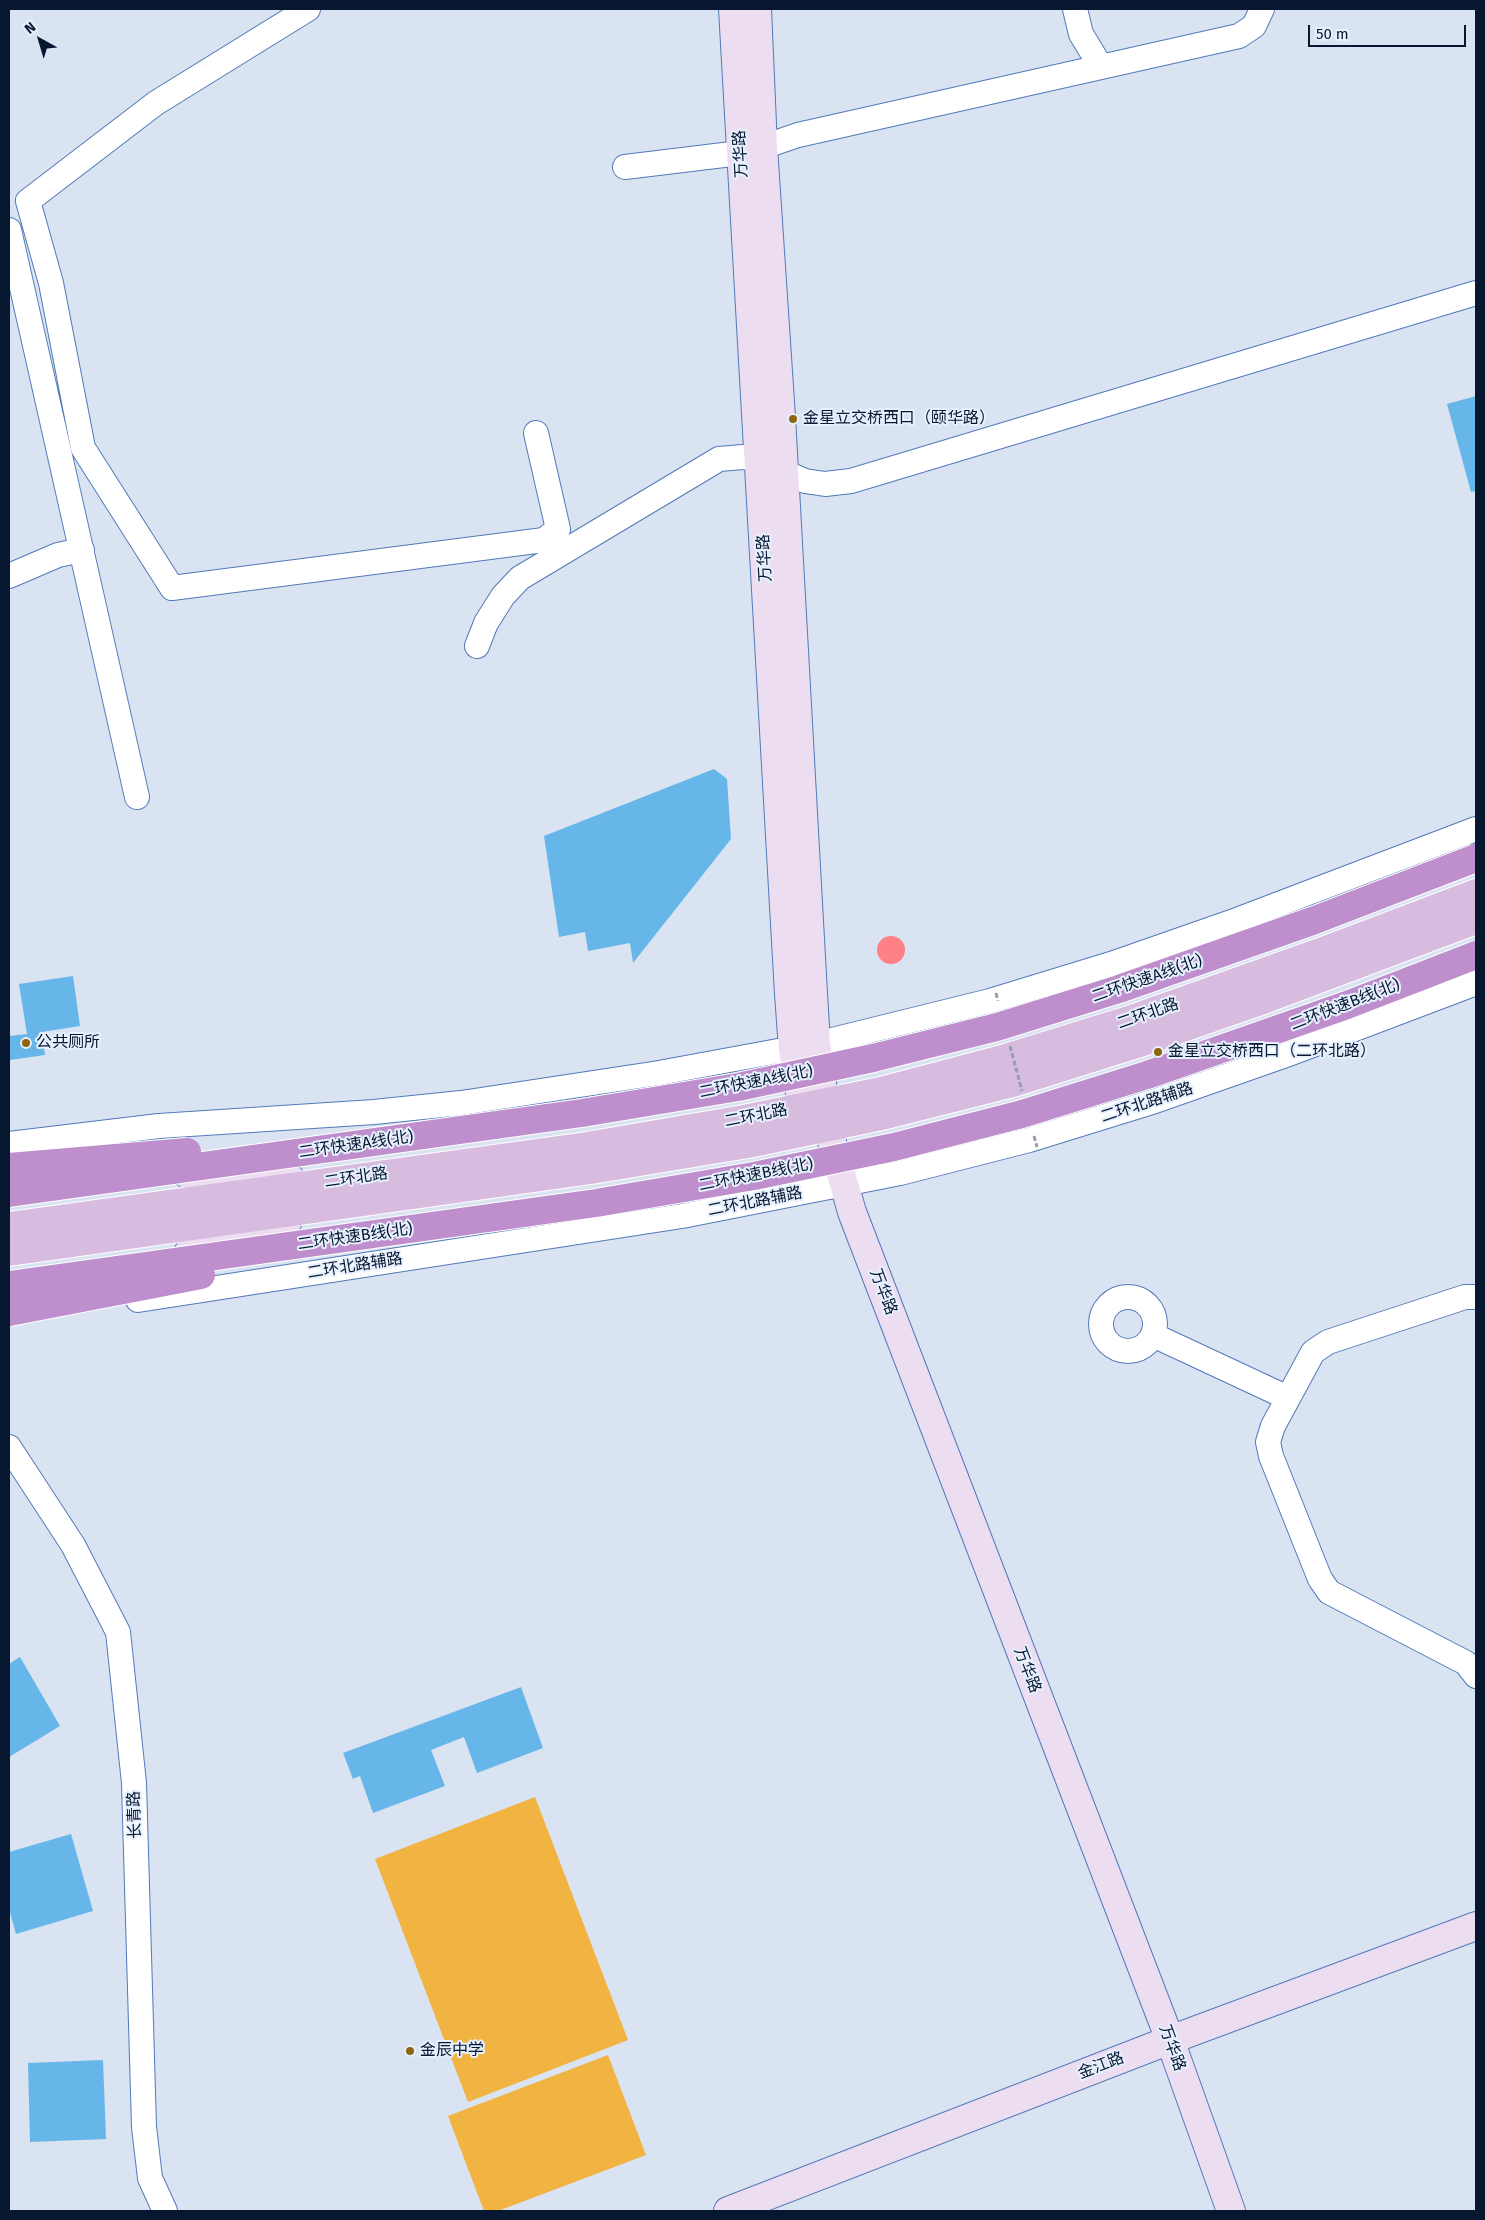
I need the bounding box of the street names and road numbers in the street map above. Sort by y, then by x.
street label: 万华路 [730,130,752,178]
street label: 万华路 [754,534,776,582]
street label: 二环快速A线(北) [1089,951,1205,1007]
street label: 二环快速B线(北) [1287,975,1403,1035]
street label: 二环北路 [1115,995,1181,1033]
street label: 二环快速A线(北) [697,1062,815,1102]
street label: 二环北路辅路 [1098,1079,1196,1127]
street label: 二环北路 [723,1100,789,1132]
street label: 二环快速A线(北) [297,1127,415,1163]
street label: 二环快速B线(北) [697,1155,815,1195]
street label: 二环北路 [323,1164,389,1192]
street label: 二环北路辅路 [706,1183,804,1221]
street label: 二环快速B线(北) [296,1219,414,1255]
street label: 二环北路辅路 [306,1249,404,1283]
street label: 万华路 [865,1266,901,1318]
street label: 万华路 [1009,1644,1045,1696]
street label: 长青路 [125,1791,145,1839]
street label: 万华路 [1155,2022,1189,2074]
street label: 金江路 [1075,2048,1127,2084]

